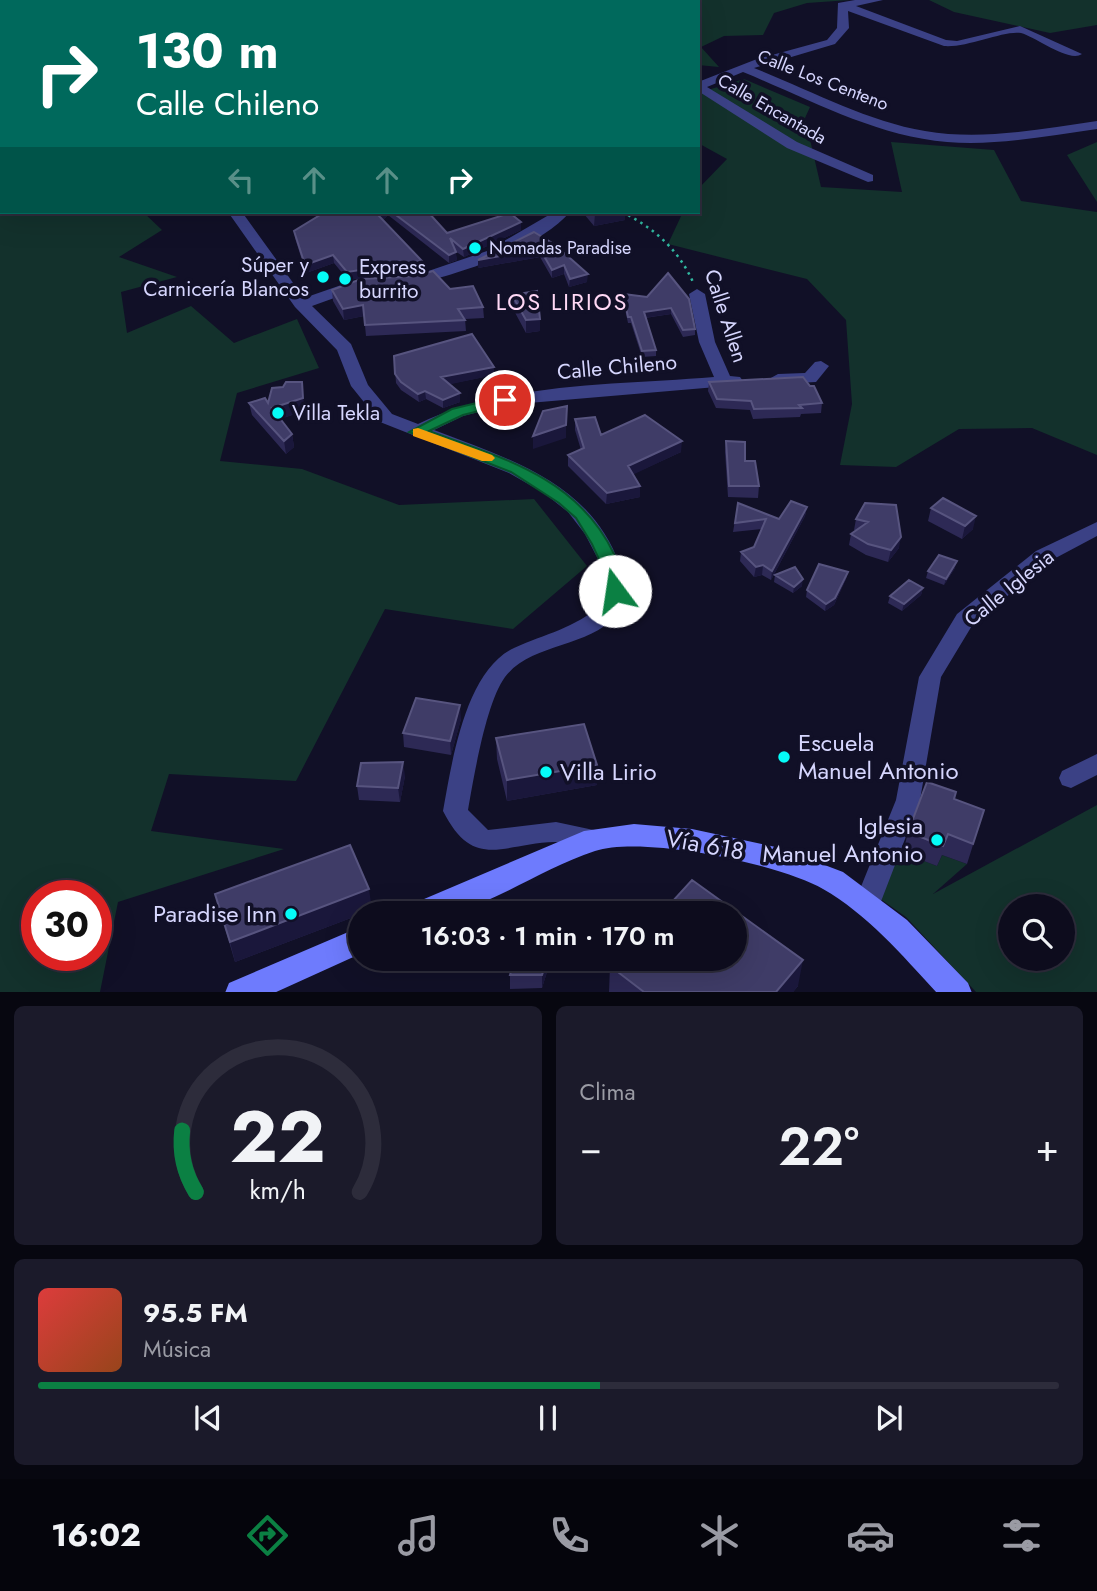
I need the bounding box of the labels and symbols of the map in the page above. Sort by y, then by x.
street label: Calle Los Centeno [754,43,892,117]
street label: Calle Encantada [713,67,831,151]
place label: Nomadas Paradise [489,235,631,261]
marker: Nomadas Paradise [467,240,483,256]
place label: Súper y Carnicería Blancos [143,250,310,304]
place label: Express burrito [359,252,426,306]
street label: Calle Allen [697,265,755,367]
marker: Súper y Carnicería Blancos [315,269,331,285]
marker: Express burrito [337,271,353,287]
district label: LOS LIRIOS [496,285,628,319]
street label: Calle Chileno [556,347,678,387]
pin [475,370,535,430]
place label: Villa Tekla [292,398,380,428]
marker: Villa Tekla [270,405,286,421]
street label: Calle Iglesia [958,542,1060,634]
position arrow [578,554,652,628]
place label: Escuela Manuel Antonio [798,725,959,788]
marker: Escuela Manuel Antonio [776,749,792,765]
place label: Villa Lirio [560,754,656,789]
marker: Villa Lirio [538,764,554,780]
place label: Iglesia Manuel Antonio [762,808,923,871]
street label: Vía 618 [663,820,747,869]
marker: Iglesia Manuel Antonio [929,832,945,848]
speed limit sign: 30 [21,880,112,971]
place label: Paradise Inn [153,896,277,931]
marker: Paradise Inn [283,906,299,922]

